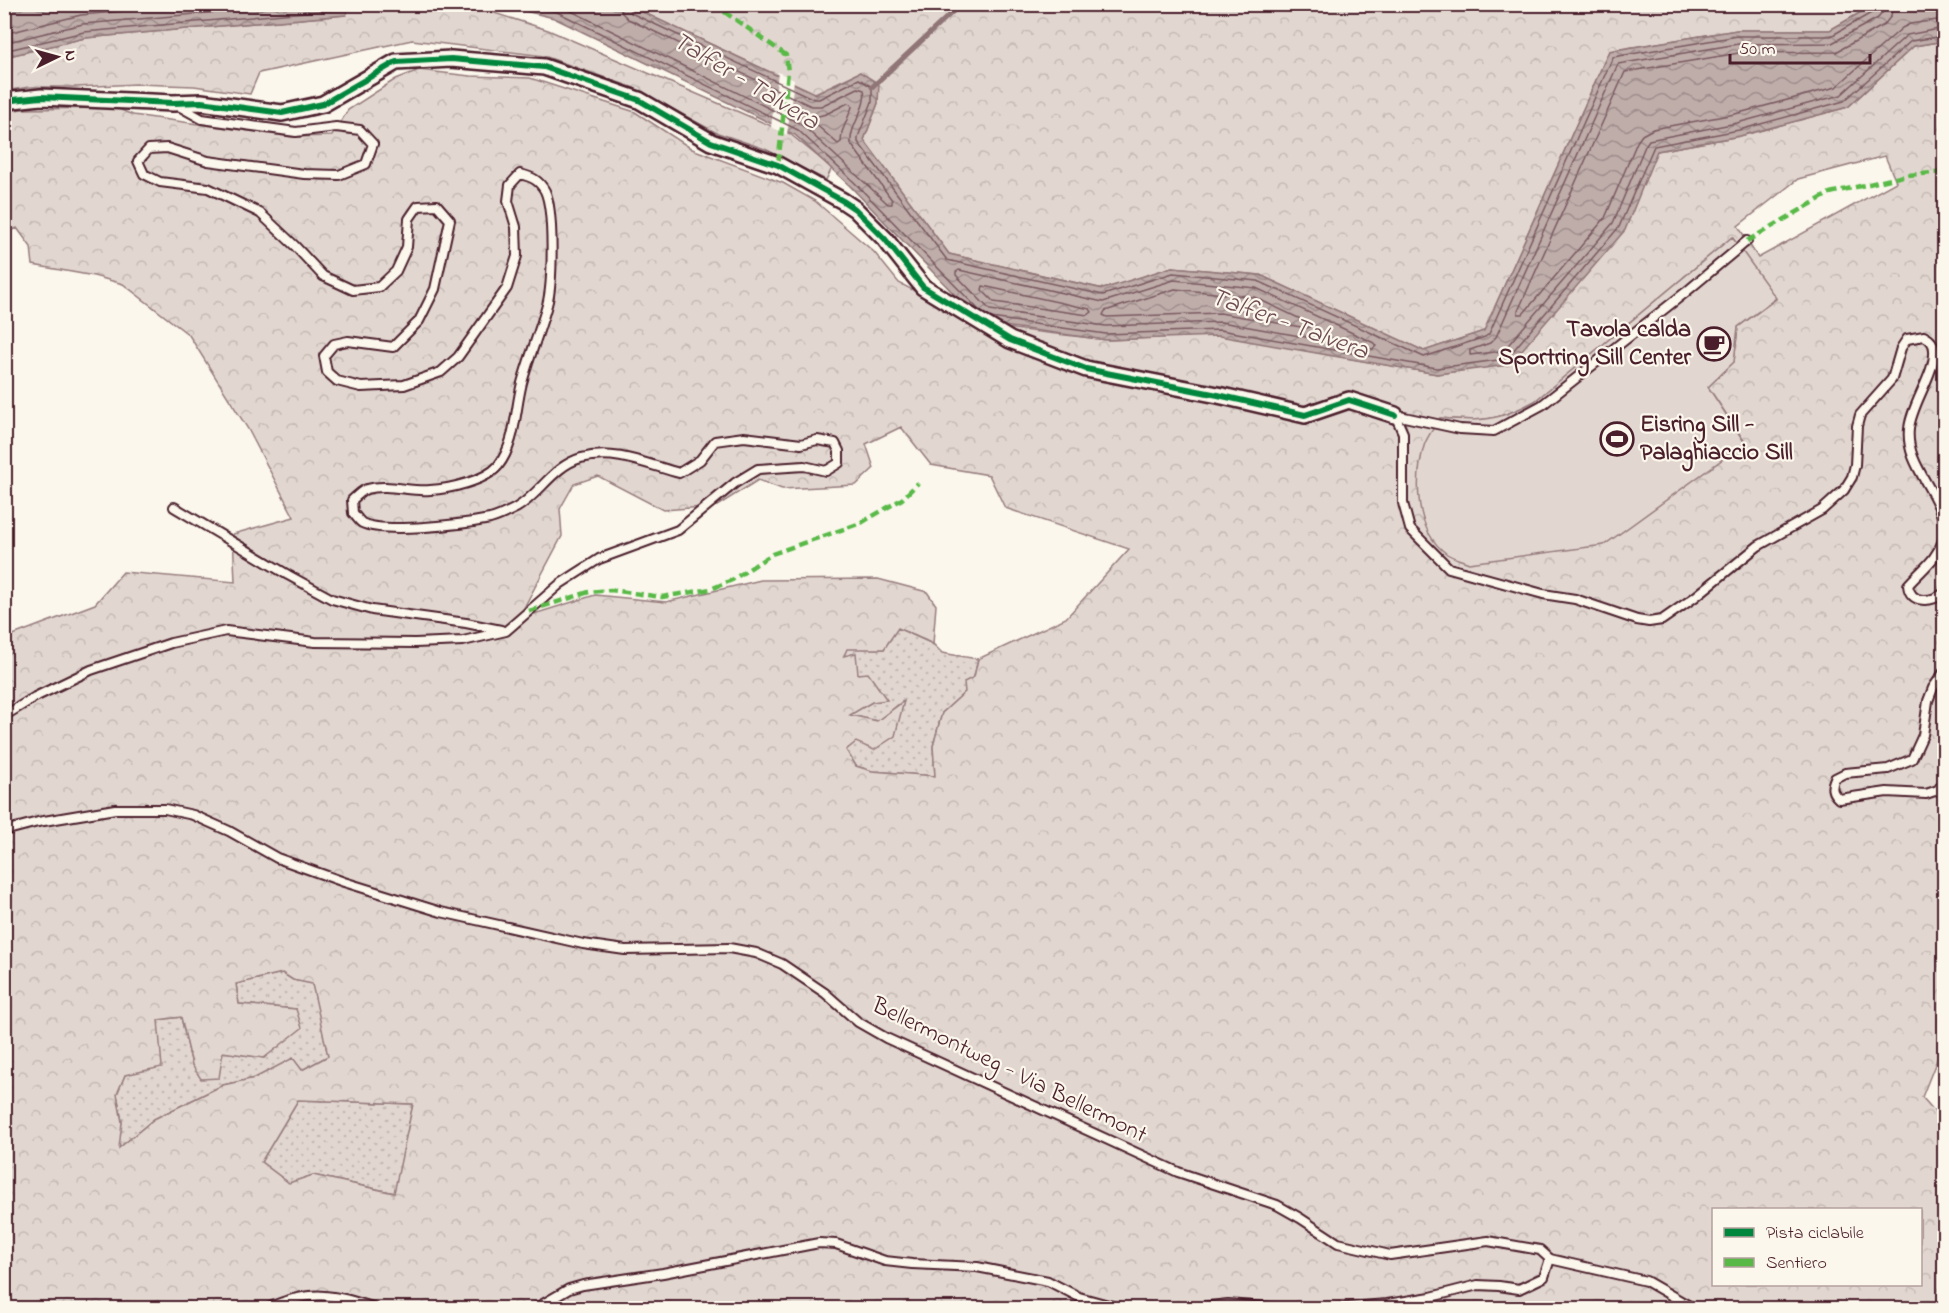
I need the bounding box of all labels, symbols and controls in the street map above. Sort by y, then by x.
water label: Talfer - Talvera [664,23,827,141]
north arrow [27,27,87,87]
scale bar [1730,27,1870,65]
text: 50 m [1739,37,1776,63]
text: N [58,49,82,62]
water label: Talfer - Talvera [1205,279,1374,372]
place label: Tavola calda Sportring Sill Center [1498,313,1692,377]
cafe icon: Tavola calda Sportring Sill Center [1696,326,1732,362]
place label: Eisring Sill - Palaghiaccio Sill [1640,408,1793,472]
sports icon: Eisring Sill - Palaghiaccio Sill [1599,421,1635,457]
street label: Bellermontweg - Via Bellermont [865,989,1153,1153]
legend [1712,1208,1922,1286]
text: Pista ciclabile [1766,1221,1865,1247]
text: Sentiero [1766,1251,1827,1277]

